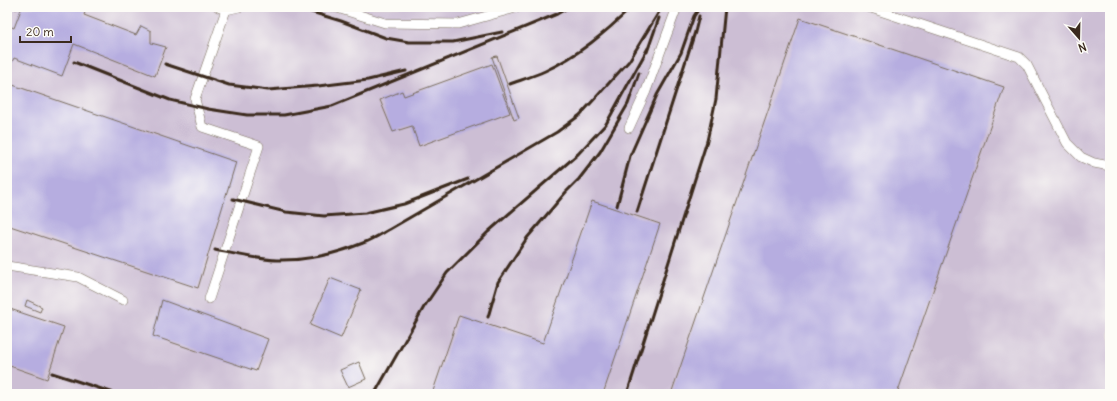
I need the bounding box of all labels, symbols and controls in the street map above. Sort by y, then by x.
scale bar [20,18,71,44]
north arrow [1059,18,1099,58]
text: 20 m [26,24,54,39]
text: N [1076,40,1088,55]

